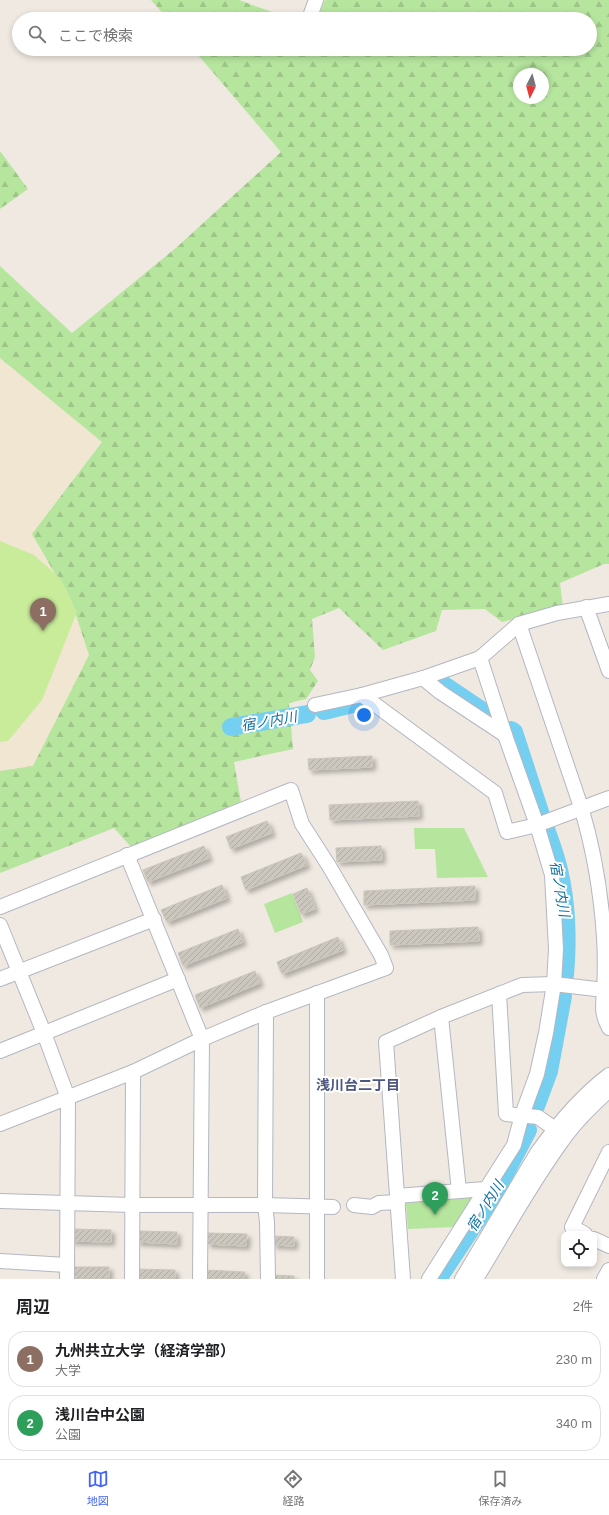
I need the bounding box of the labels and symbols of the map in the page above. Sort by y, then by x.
north arrow [513,68,549,104]
pin: 1 [30,598,56,631]
your location [354,705,374,725]
water label: 宿ノ内川 [240,708,300,734]
water label: 宿ノ内川 [547,860,573,920]
district label: 浅川台二丁目 [316,1077,400,1093]
water label: 宿ノ内川 [463,1176,508,1234]
pin: 2 [422,1182,448,1215]

